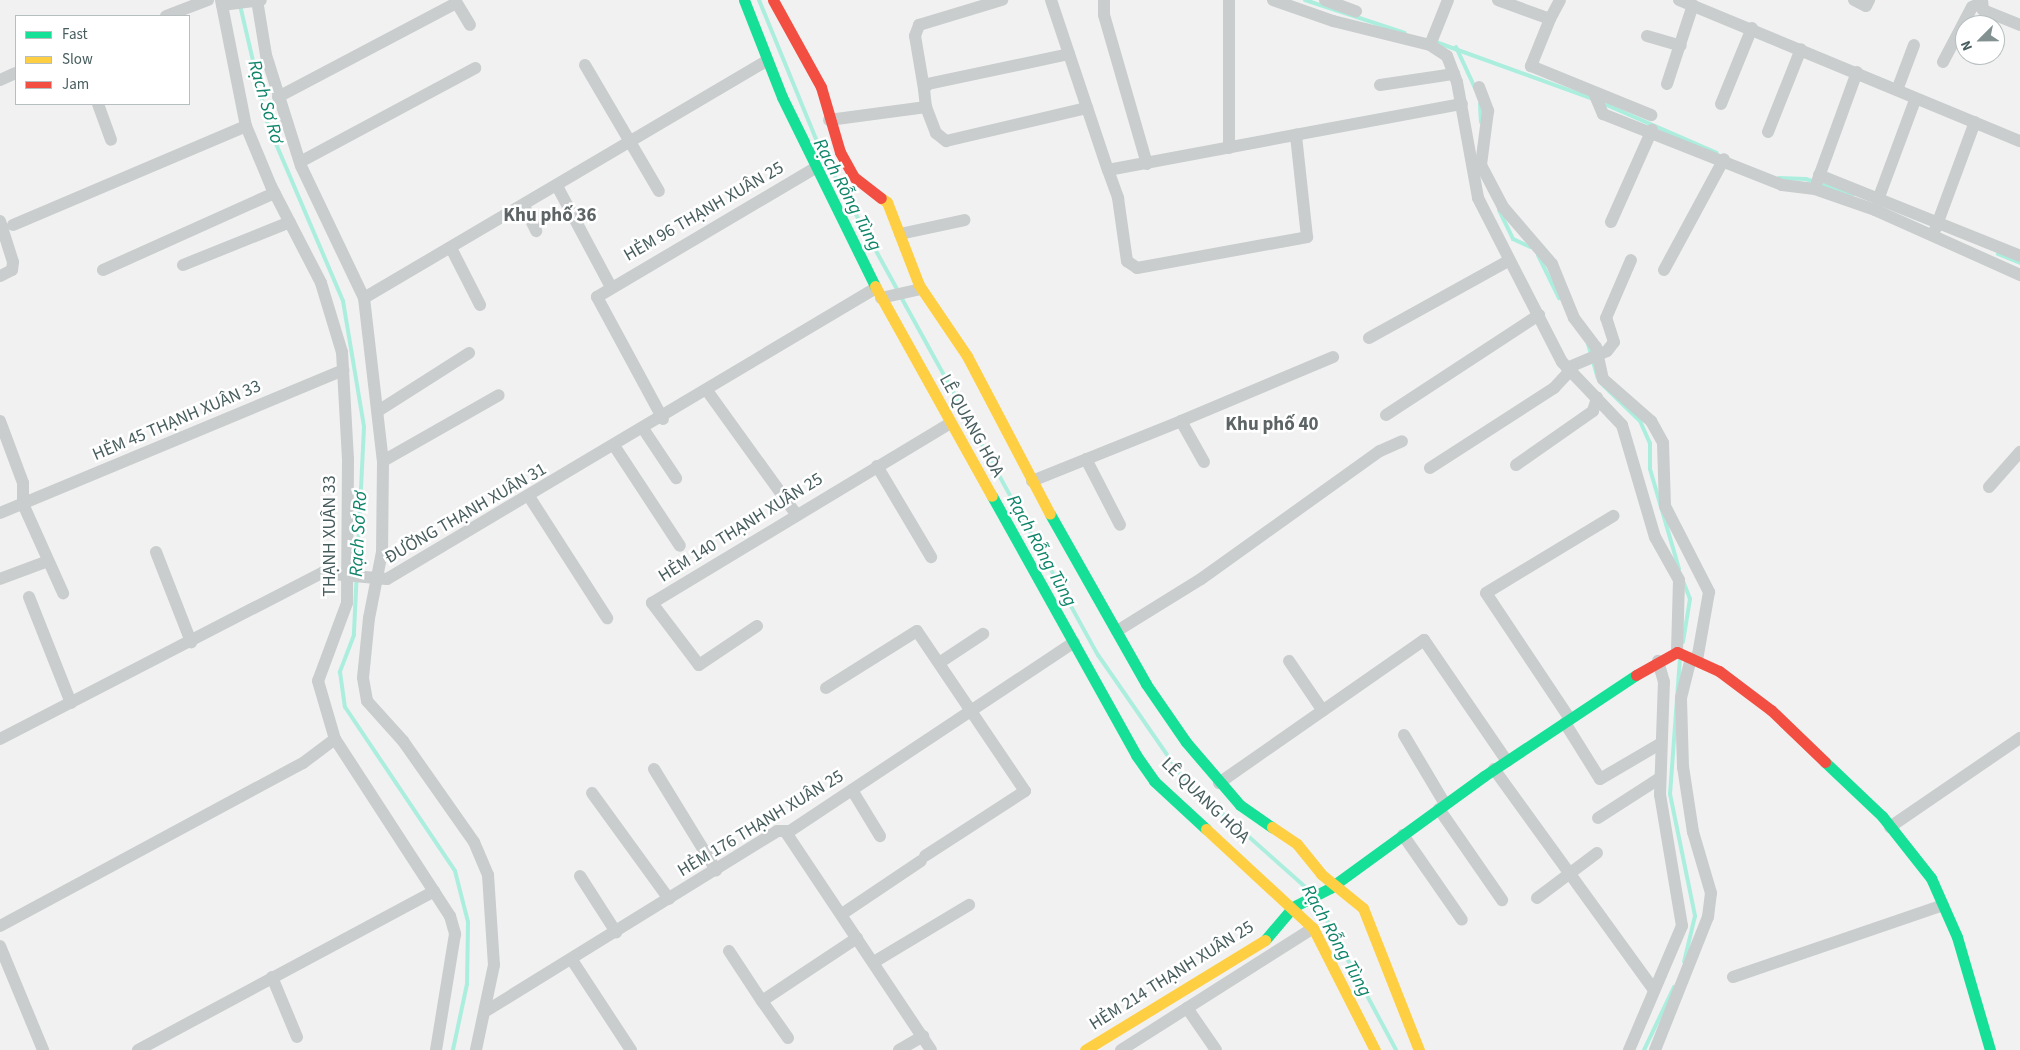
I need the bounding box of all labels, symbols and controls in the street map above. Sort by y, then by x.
legend [15,15,190,105]
north arrow [1955,15,2005,65]
text: Fast [62,24,88,45]
text: N [1956,37,1978,54]
text: Slow [62,49,93,70]
water label: Rạch Sơ Rơ [242,58,288,146]
text: Jam [62,74,89,95]
water label: Rạch Rỗng Tùng [808,135,886,255]
street label: HẺM 96 THẠNH XUÂN 25 [620,157,788,267]
district label: Khu phố 36 [503,205,597,227]
street label: LÊ QUANG HÒA [934,371,1008,481]
street label: HẺM 45 THẠNH XUÂN 33 [90,376,264,466]
district label: Khu phố 40 [1225,414,1319,436]
street label: ĐƯỜNG THẠNH XUÂN 31 [381,459,551,569]
street label: HẺM 140 THẠNH XUÂN 25 [655,469,827,587]
street label: THẠNH XUÂN 33 [319,475,341,597]
water label: Rạch Sơ Rơ [345,490,373,578]
water label: Rạch Rỗng Tùng [1001,491,1081,611]
street label: LÊ QUANG HÒA [1156,753,1254,849]
street label: HẺM 176 THẠNH XUÂN 25 [674,766,848,882]
water label: Rạch Rỗng Tùng [1296,881,1376,1001]
street label: HẺM 214 THẠNH XUÂN 25 [1086,917,1258,1035]

